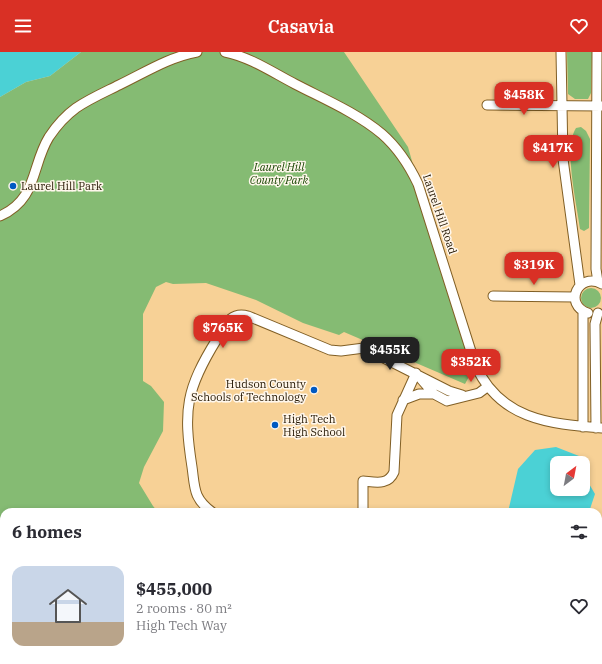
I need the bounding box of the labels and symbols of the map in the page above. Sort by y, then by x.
pin: $458K [496,82,552,116]
pin: $417K [525,135,581,169]
park label: Laurel Hill County Park [250,160,308,187]
street label: Laurel Hill Road [420,172,460,256]
place label: Laurel Hill Park [21,179,103,193]
marker: Laurel Hill Park [8,181,18,191]
pin: $319K [506,252,562,286]
pin: $765K [195,315,251,349]
pin: $455K [362,337,418,371]
pin: $352K [443,349,499,383]
place label: Hudson County Schools of Technology [191,377,306,404]
marker: Hudson County Schools of Technology [309,385,319,395]
place label: High Tech High School [283,412,345,439]
marker: High Tech High School [270,420,280,430]
north arrow [550,456,590,496]

